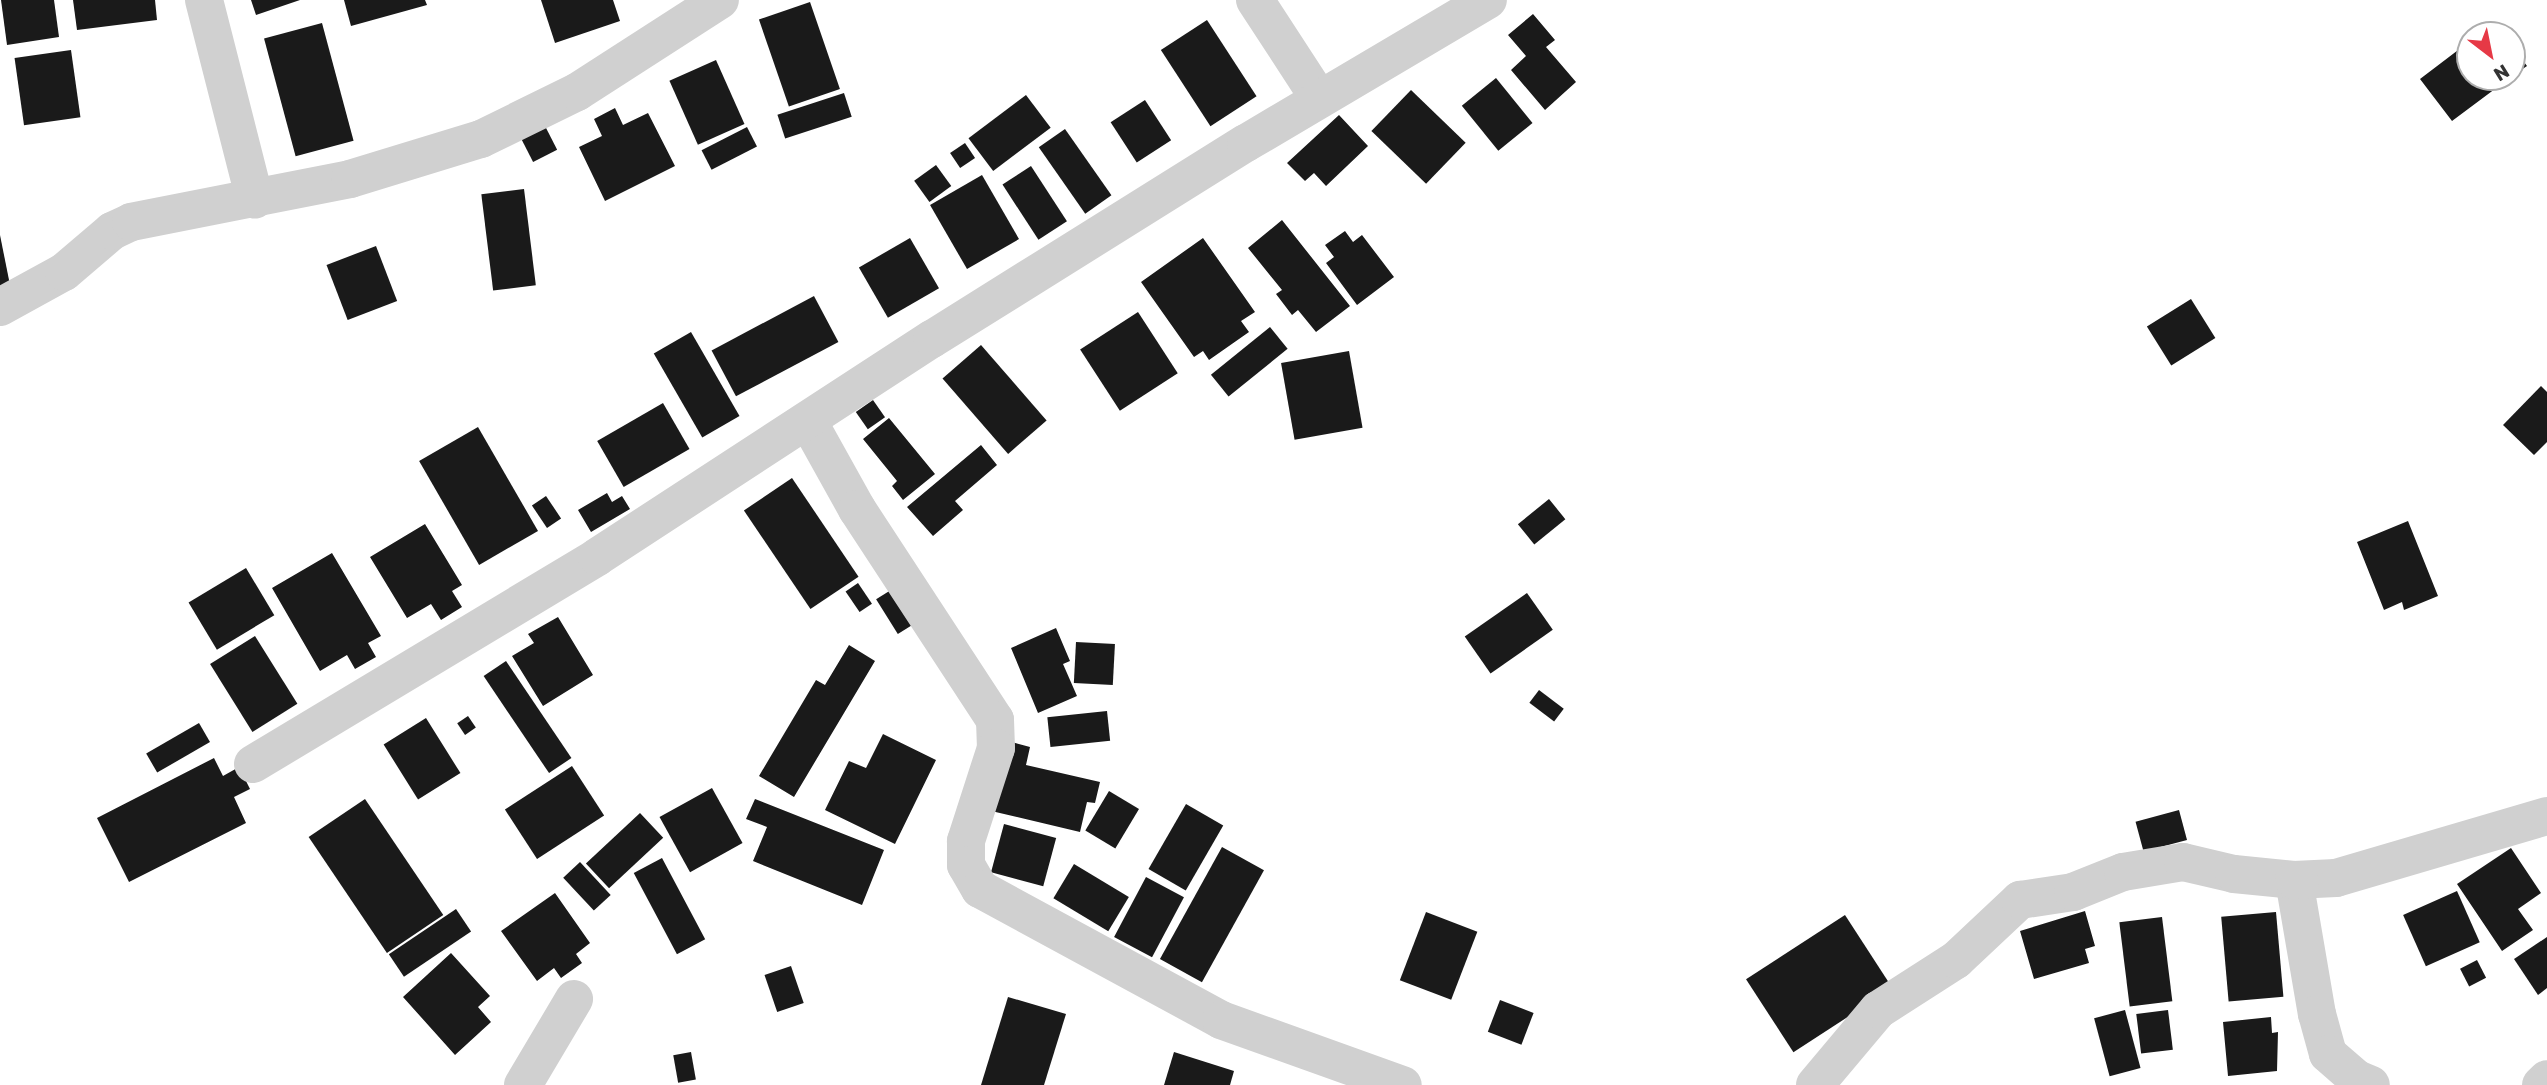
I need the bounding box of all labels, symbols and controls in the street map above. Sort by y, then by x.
north arrow [2456,21,2526,91]
text: N [2489,59,2513,86]

